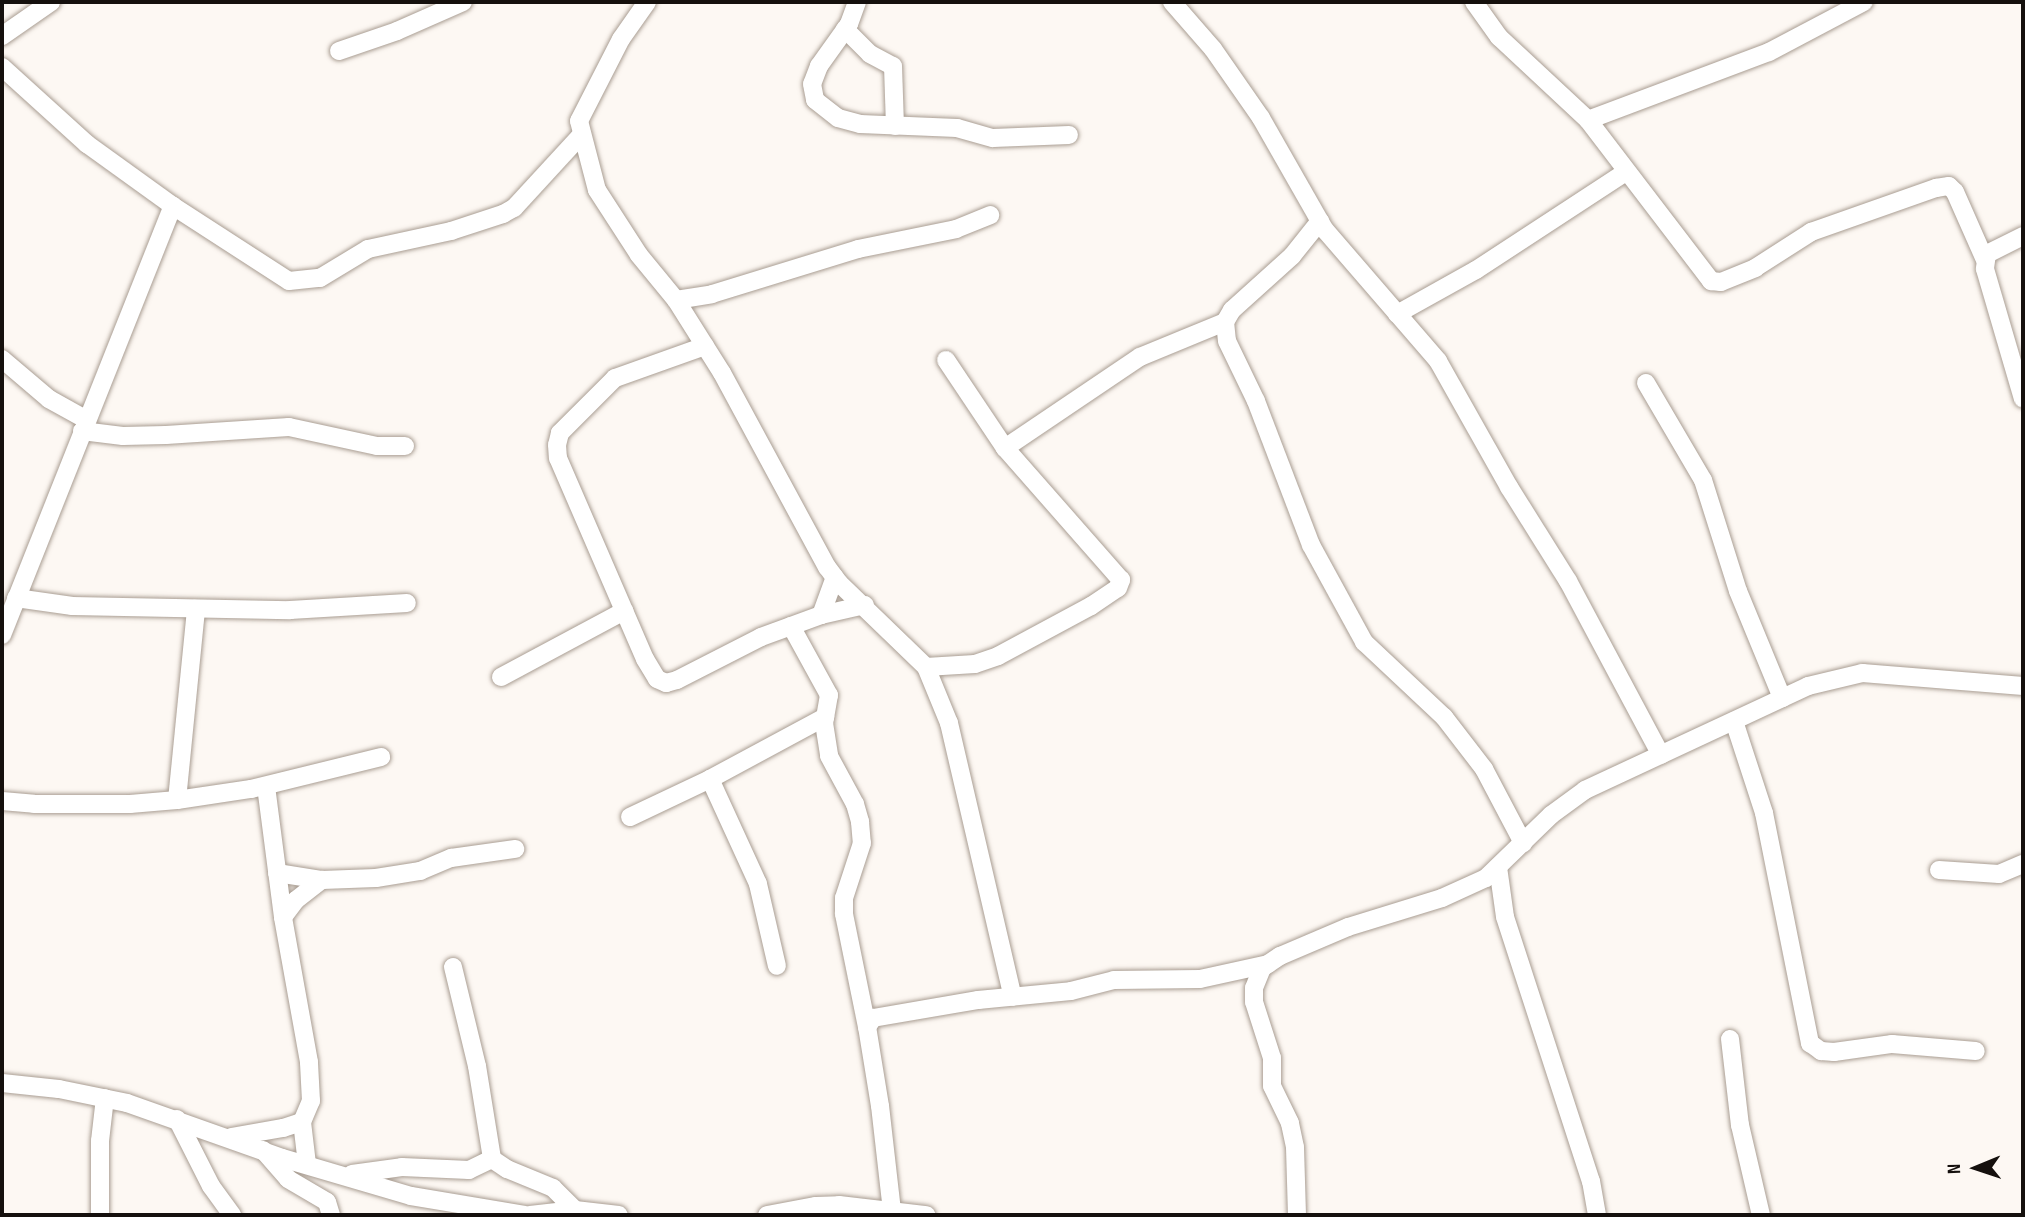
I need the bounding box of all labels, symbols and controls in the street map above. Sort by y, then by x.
north arrow [1941,1133,2011,1203]
text: N [1943,1163,1966,1174]

